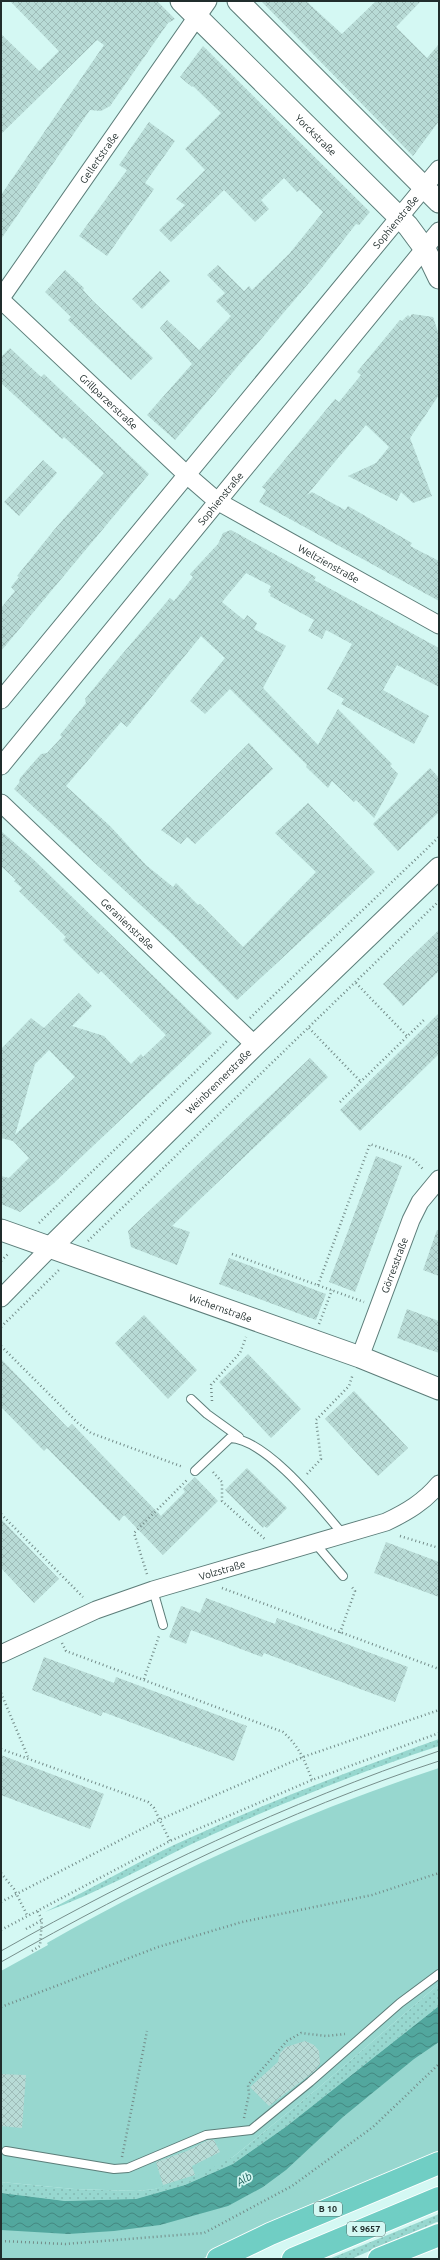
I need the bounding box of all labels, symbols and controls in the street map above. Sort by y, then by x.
street label: Yorckstraße [293,112,338,158]
street label: Gellertstraße [78,130,121,186]
street label: Sophienstraße [371,193,421,251]
street label: Grillparzerstraße [77,372,140,432]
street label: Sophienstraße [196,470,245,527]
street label: Weltzienstraße [296,542,361,585]
street label: Geranienstraße [98,896,156,952]
street label: Weinbrennerstraße [184,1047,254,1116]
street label: Görresstraße [379,1236,410,1295]
street label: Wichernstraße [188,1292,253,1324]
street label: Volzstraße [198,1558,247,1582]
water label: Alb [233,2170,254,2189]
road number: B 10 [314,2202,342,2216]
road number: K 9657 [347,2222,385,2236]

